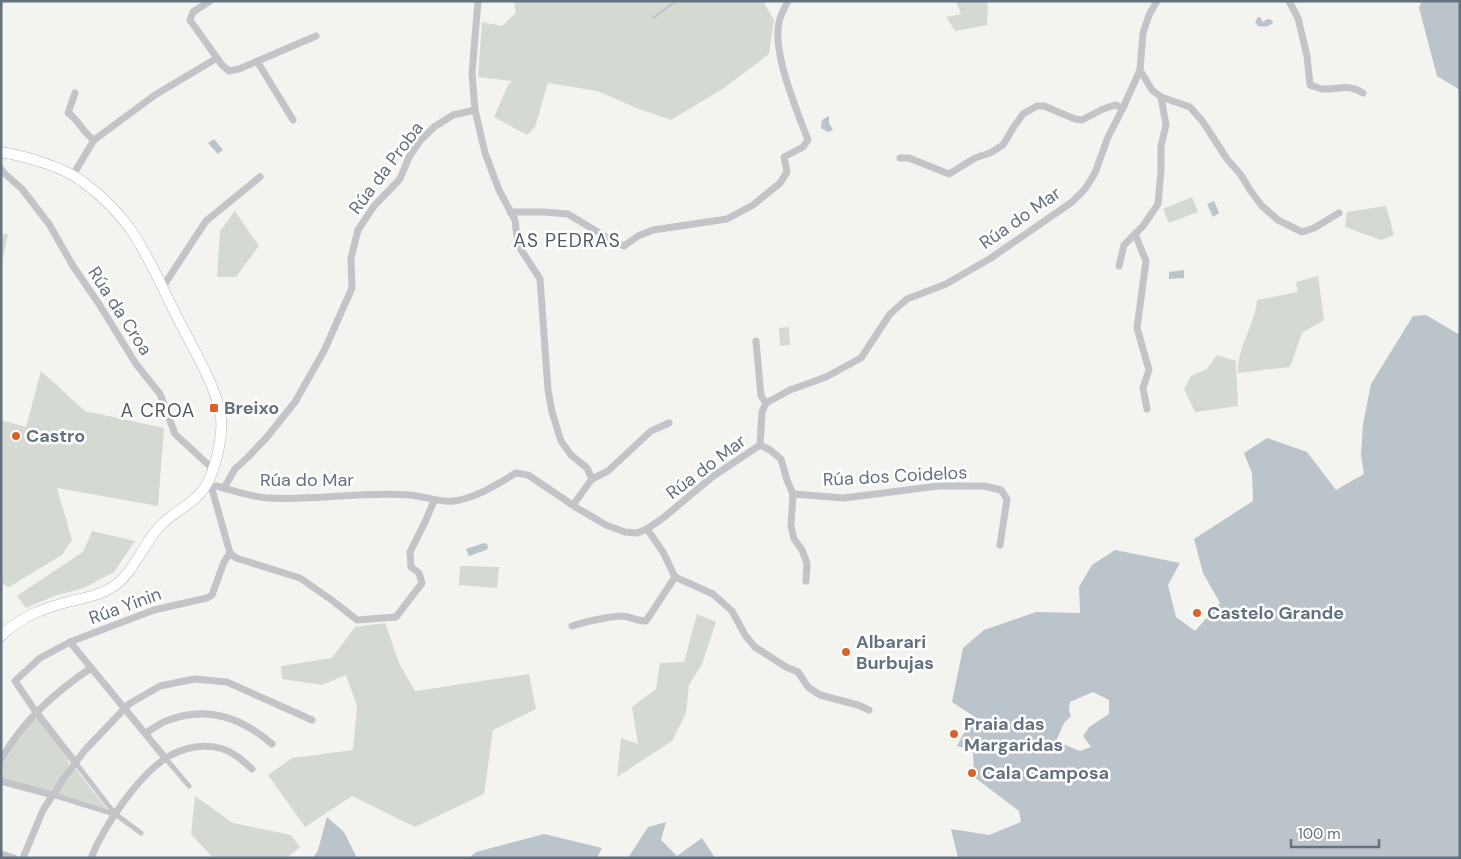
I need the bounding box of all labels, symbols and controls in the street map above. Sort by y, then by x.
street label: Rúa da Proba [343,117,429,219]
street label: Rúa do Mar [975,181,1066,255]
district label: AS PEDRAS [513,228,621,253]
street label: Rúa da Croa [82,262,158,360]
place label: Breixo [224,396,279,420]
district label: A CROA [121,398,195,423]
marker: Breixo [208,402,220,414]
place label: Castro [26,424,85,448]
street label: Rúa do Mar [661,429,751,505]
marker: Castro [10,430,22,442]
street label: Rúa dos Coidelos [822,460,968,492]
street label: Rúa do Mar [260,468,354,492]
street label: Rúa Yinin [85,582,165,630]
place label: Castelo Grande [1207,601,1344,625]
marker: Castelo Grande [1191,607,1203,619]
place label: Albarari Burbujas [856,630,934,675]
marker: Albarari Burbujas [840,646,852,658]
place label: Praia das Margaridas [964,712,1063,757]
marker: Praia das Margaridas [948,728,960,740]
place label: Cala Camposa [982,761,1109,785]
marker: Cala Camposa [966,767,978,779]
scale bar [1291,816,1378,848]
text: 100 m [1298,824,1341,844]

